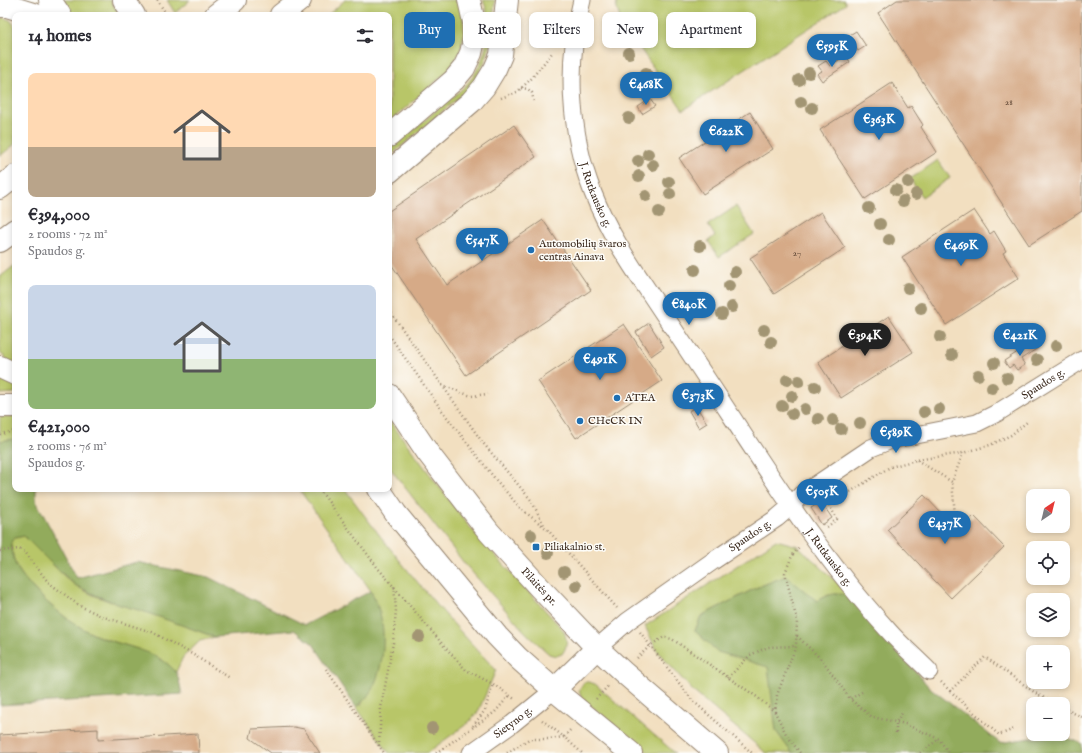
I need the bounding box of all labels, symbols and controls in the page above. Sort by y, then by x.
chip: Buy [404,12,455,48]
chip: Rent [463,12,521,48]
chip: Filters [529,12,594,48]
chip: New [602,12,658,48]
chip: Apartment [666,12,756,48]
icon: filters [354,25,376,47]
text: 14 homes [28,26,91,47]
pin: €595K [804,34,860,68]
text: €595K [816,38,848,55]
pin: €468K [618,72,674,106]
text: €468K [629,76,663,93]
house number: 28 [1005,97,1013,108]
icon: home [166,99,238,171]
pin: €363K [851,107,907,141]
text: €363K [863,111,895,128]
pin: €622K [698,119,754,153]
text: €622K [709,123,743,140]
street label: J. Rutkausko g. [576,159,615,230]
text: €394,000 [28,205,90,226]
text: 2 rooms · 72 m² [28,226,108,243]
pin: €547K [454,228,510,262]
text: €547K [465,232,499,249]
pin: €469K [933,233,989,267]
place label: Automobilių švaros centras Ainava [538,237,626,264]
text: €469K [944,237,978,254]
text: Spaudos g. [28,243,85,260]
marker: Automobilių švaros centras Ainava [526,245,536,255]
house number: 27 [793,248,801,259]
pin: €840K [661,292,717,326]
text: €840K [672,296,706,313]
icon: home [166,311,238,383]
pin: €394K [837,323,893,357]
pin: €421K [992,323,1048,357]
text: €394K [848,327,882,344]
text: €421K [1003,327,1037,344]
pin: €491K [572,347,628,381]
text: €491K [583,351,617,368]
street label: Spaudos g. [1019,365,1068,403]
pin: €373K [670,383,726,417]
text: €373K [682,387,714,404]
place label: ATEA [624,391,656,405]
marker: ATEA [612,393,622,403]
place label: CHeCK IN [588,414,643,428]
marker: CHeCK IN [575,416,585,426]
text: €421,000 [28,417,90,438]
pin: €589K [868,420,924,454]
text: €589K [880,424,912,441]
text: 2 rooms · 76 m² [28,438,107,455]
text: Spaudos g. [28,455,85,472]
pin: €505K [794,479,850,513]
text: €505K [806,483,838,500]
north arrow [1026,489,1070,533]
map controls [1026,489,1070,741]
pin: €437K [917,511,973,545]
text: €437K [928,515,962,532]
street label: Spaudos g. [726,517,774,555]
street label: J. Rutkausko g. [801,524,855,590]
place label: Piliakalnio st. [544,540,605,554]
button: locate [1026,541,1070,585]
marker: Piliakalnio st. [531,542,541,552]
street label: Pilaitės pr. [518,565,560,609]
button: layers [1026,593,1070,637]
button: + [1026,645,1070,689]
button: − [1026,697,1070,741]
street label: Sietyno g. [491,703,535,742]

